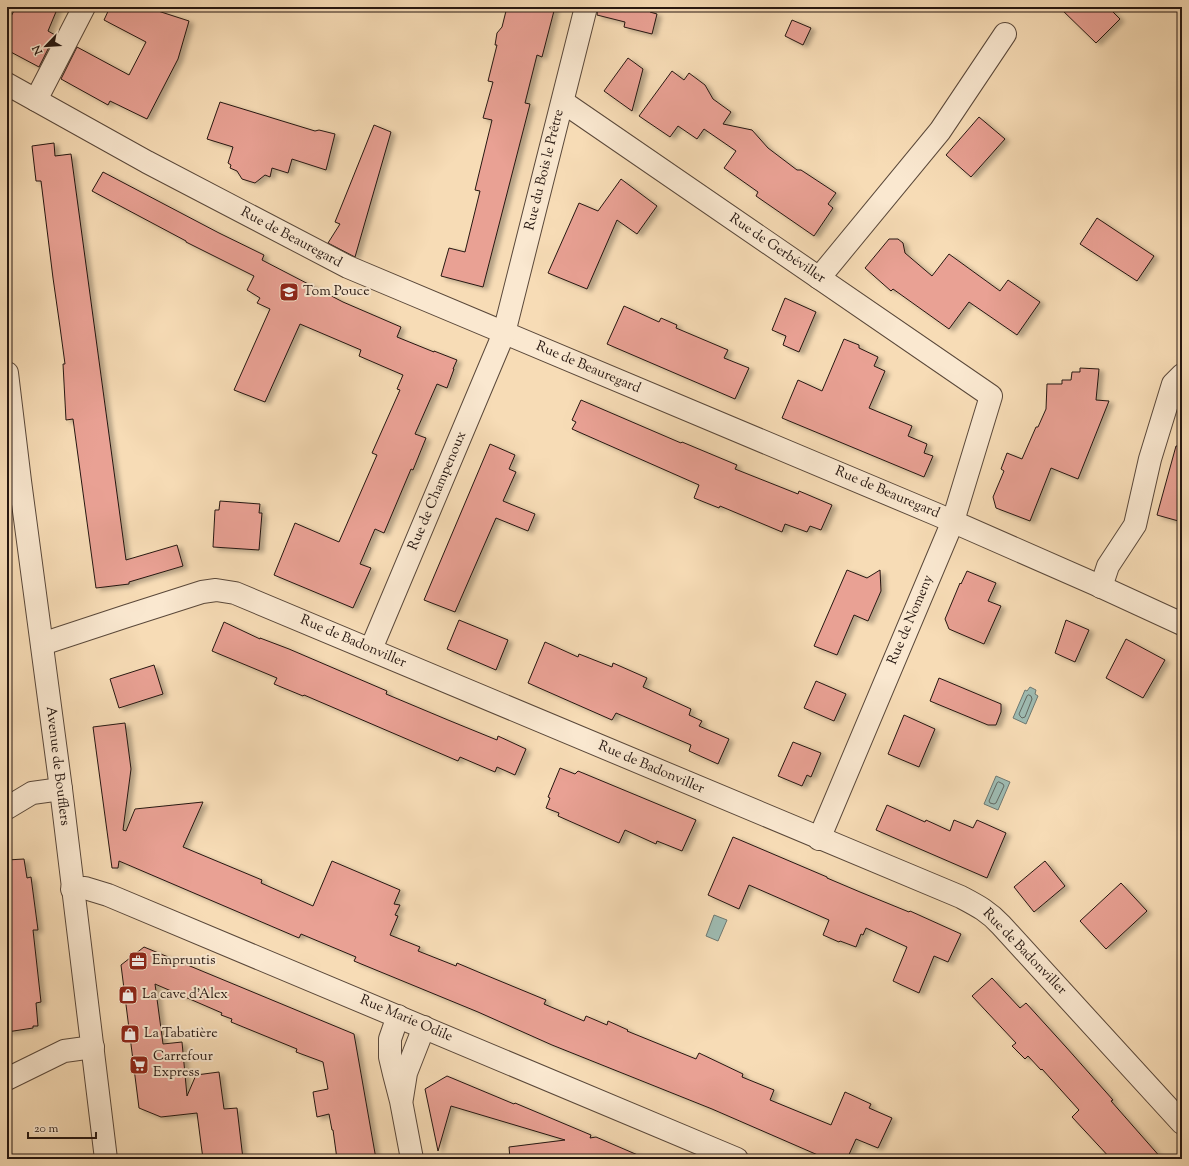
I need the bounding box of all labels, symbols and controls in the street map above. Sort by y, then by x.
north arrow [26,26,66,66]
text: N [29,42,47,58]
street label: Rue du Bois le Prêtre [520,107,570,233]
street label: Rue de Beauregard [237,203,345,273]
street label: Rue de Gerbéviller [725,209,830,289]
school or university icon: Tom Pouce [278,281,300,303]
place label: Tom Pouce [303,282,370,302]
street label: Rue de Beauregard [532,337,644,399]
street label: Rue de Champenoux [404,428,472,554]
street label: Rue de Beauregard [831,462,943,524]
street label: Rue de Nomeny [883,572,939,668]
street label: Rue de Badonviller [297,611,410,674]
street label: Avenue de Boufflers [40,705,74,827]
street label: Rue de Badonviller [595,737,708,800]
street label: Rue de Badonviller [977,904,1071,1000]
office icon: Empruntis [127,950,149,972]
place label: Empruntis [152,951,215,971]
shop icon: La cave d’Alex [117,984,139,1006]
place label: La cave d’Alex [142,985,228,1005]
street label: Rue Marie Odile [356,990,456,1048]
shop icon: La Tabatière [119,1023,141,1045]
place label: La Tabatière [144,1024,218,1044]
place label: Carrefour Express [153,1047,214,1083]
supermarket icon: Carrefour Express [128,1054,150,1076]
scale bar [28,1114,96,1140]
text: 20 m [34,1120,59,1138]

